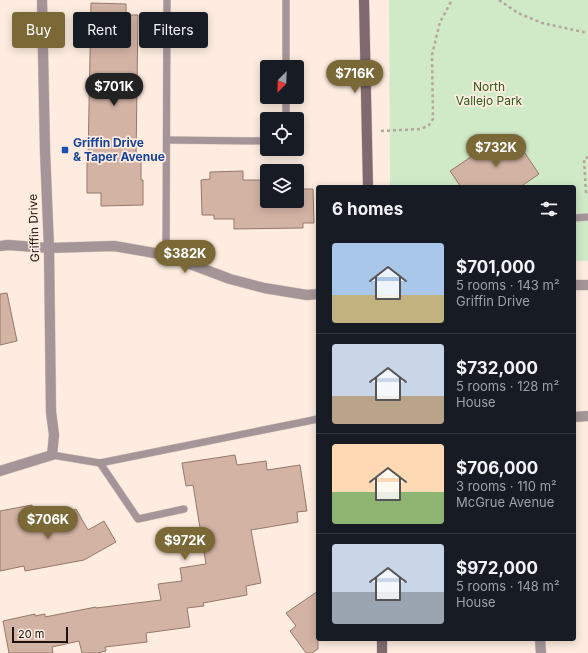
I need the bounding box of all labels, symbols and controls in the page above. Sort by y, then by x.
chip: Buy [12,12,65,48]
chip: Rent [73,12,131,48]
chip: Filters [139,12,208,48]
north arrow [260,60,304,104]
map controls [260,60,304,208]
pin: $716K [327,60,383,94]
text: $716K [335,65,375,81]
pin: $701K [86,73,142,107]
text: $701K [94,78,134,94]
park label: North Vallejo Park [456,79,523,108]
button: locate [260,112,304,156]
pin: $732K [468,134,524,168]
place label: Griffin Drive & Taper Avenue [73,135,165,164]
text: $732K [475,139,517,155]
marker: Griffin Drive & Taper Avenue [60,145,70,155]
button: layers [260,164,304,208]
street label: Griffin Drive [25,194,42,262]
icon: filters [538,198,560,220]
text: 6 homes [332,199,403,219]
pin: $382K [157,240,213,274]
text: $382K [164,245,206,261]
text: $701,000 [456,257,535,277]
icon: home [364,259,412,307]
text: 5 rooms · 143 m² [456,277,560,293]
text: Griffin Drive [456,293,530,309]
text: $732,000 [456,358,538,378]
icon: home [364,360,412,408]
text: 5 rooms · 128 m² [456,378,559,394]
text: House [456,394,496,410]
text: $706,000 [456,458,538,478]
icon: home [364,460,412,508]
text: 3 rooms · 110 m² [456,478,557,494]
text: McGrue Avenue [456,494,554,510]
pin: $706K [20,506,76,540]
text: $706K [27,511,69,527]
pin: $972K [157,527,213,561]
text: $972K [164,532,206,548]
text: $972,000 [456,558,538,578]
icon: home [364,560,412,608]
text: 5 rooms · 148 m² [456,578,560,594]
text: House [456,594,496,610]
scale bar [12,625,68,644]
text: 20 m [18,627,44,641]

